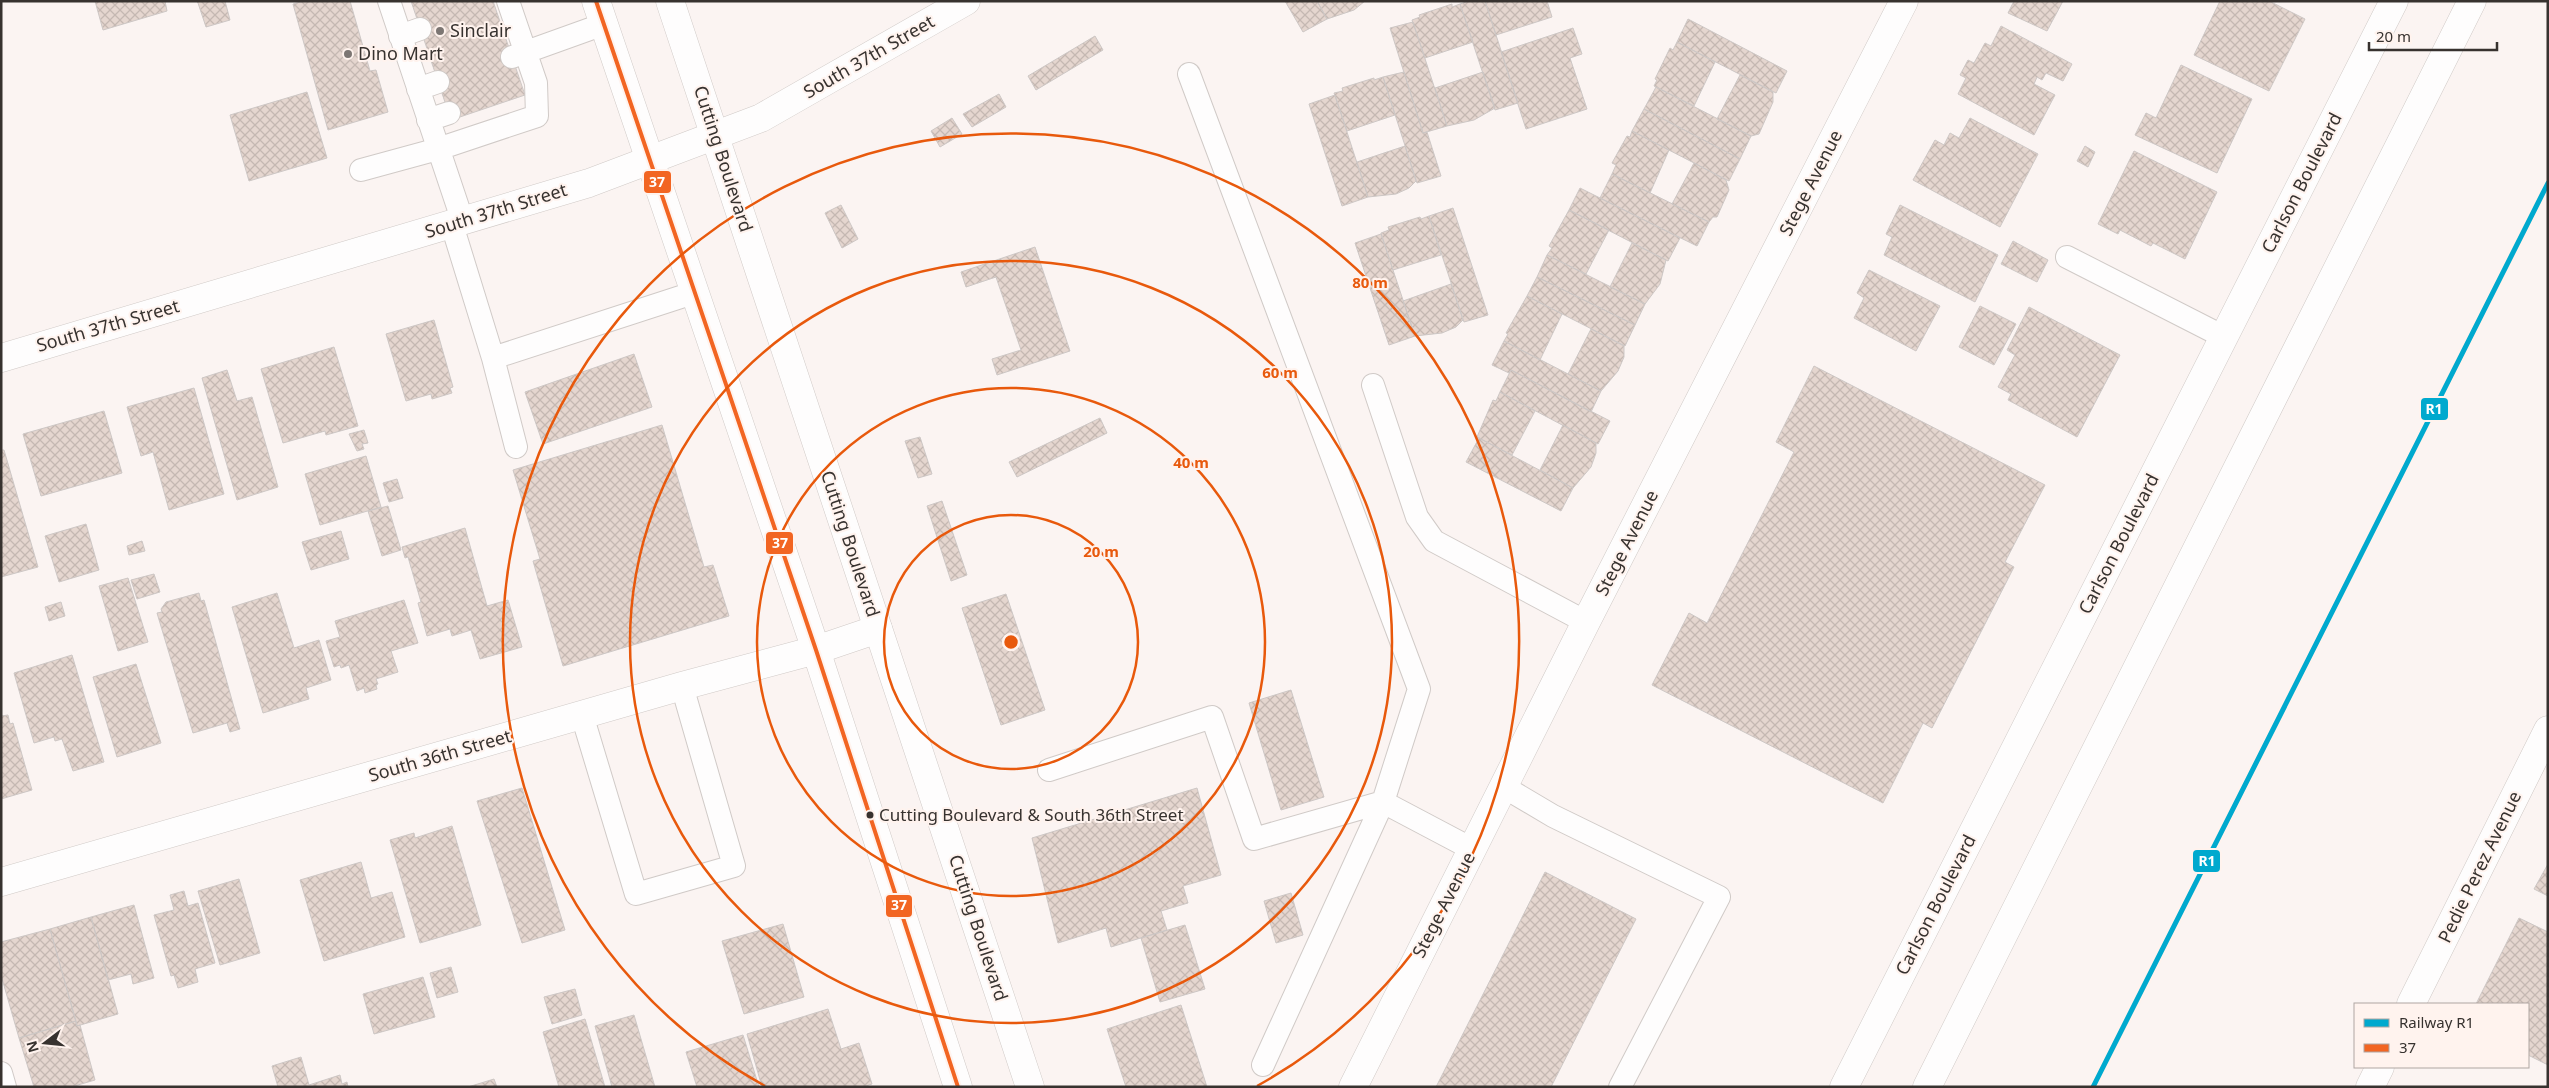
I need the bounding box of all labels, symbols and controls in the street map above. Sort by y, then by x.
street label: South 37th Street [799,9,939,103]
place label: Sinclair [450,18,512,42]
scale bar [2369,20,2496,52]
marker: Sinclair [434,25,446,37]
text: 20 m [2376,26,2411,46]
place label: Dino Mart [358,41,443,65]
marker: Dino Mart [342,48,354,60]
street label: Cutting Boulevard [689,82,759,235]
street label: Carlson Boulevard [2255,108,2347,257]
street label: Stege Avenue [1773,126,1847,240]
line badge: 37 [643,170,672,194]
text: 37 [649,172,665,191]
street label: South 37th Street [422,177,570,243]
text: 80 m [1352,272,1388,292]
street label: South 37th Street [34,293,182,357]
text: 60 m [1262,362,1298,382]
line badge: R1 [2420,397,2449,421]
text: R1 [2425,399,2443,418]
text: 40 m [1173,452,1209,472]
street label: Cutting Boulevard [816,467,886,620]
street label: Carlson Boulevard [2072,469,2164,618]
street label: Stege Avenue [1589,486,1663,600]
line badge: 37 [765,531,794,555]
text: 37 [772,533,788,552]
text: 20 m [1083,541,1119,561]
centre of rings [1002,633,1020,651]
street label: South 36th Street [366,723,514,787]
street label: Pedie Perez Avenue [2432,787,2526,946]
place label: Cutting Boulevard & South 36th Street [879,803,1184,826]
marker: Cutting Boulevard & South 36th Street [865,810,875,820]
street label: Carlson Boulevard [1889,830,1981,979]
street label: Stege Avenue [1406,848,1480,962]
line badge: R1 [2192,849,2221,873]
street label: Cutting Boulevard [944,851,1014,1004]
text: R1 [2198,851,2216,870]
line badge: 37 [885,894,913,918]
text: 37 [891,895,907,914]
legend [2354,1003,2529,1068]
text: Railway R1 [2399,1012,2474,1032]
north arrow [20,1018,70,1068]
text: 37 [2399,1037,2416,1057]
text: N [21,1039,43,1055]

